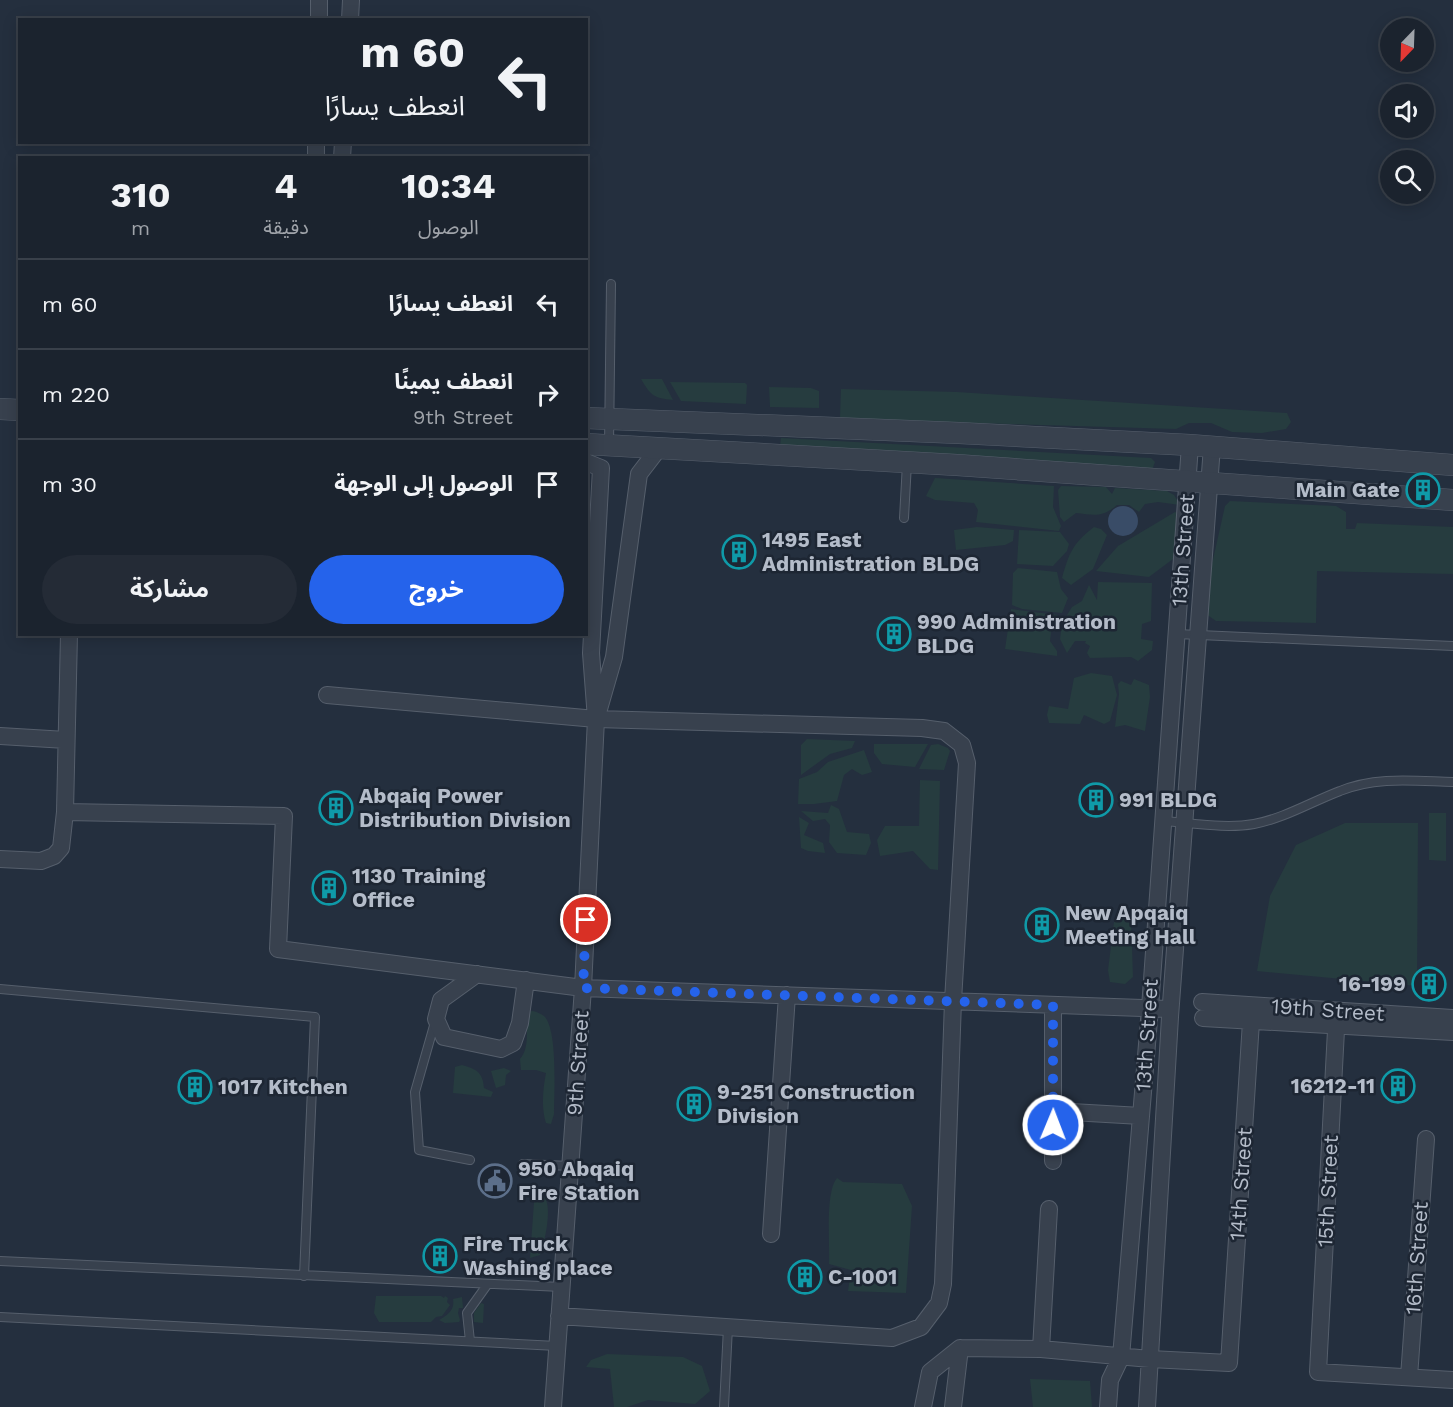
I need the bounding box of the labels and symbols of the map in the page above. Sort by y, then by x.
north arrow [1380,18,1434,72]
building icon: Main Gate [1405,472,1441,508]
place label: Main Gate [1295,477,1400,502]
street label: 13th Street [1166,493,1199,607]
place label: 1495 East Administration BLDG [762,527,979,576]
building icon: 1495 East Administration BLDG [721,534,757,570]
place label: 990 Administration BLDG [917,609,1116,658]
building icon: 990 Administration BLDG [876,616,912,652]
building icon: 991 BLDG [1078,782,1114,818]
place label: Abqaiq Power Distribution Division [359,783,571,832]
place label: 991 BLDG [1119,787,1217,812]
building icon: Abqaiq Power Distribution Division [318,790,354,826]
place label: 1130 Training Office [352,863,485,912]
building icon: 1130 Training Office [311,870,347,906]
pin [560,894,611,945]
place label: New Apqaiq Meeting Hall [1065,900,1196,949]
building icon: New Apqaiq Meeting Hall [1024,907,1060,943]
building icon: 16-199 [1411,966,1447,1002]
place label: 16-199 [1339,971,1406,996]
street label: 13th Street [1130,978,1163,1092]
street label: 19th Street [1271,993,1386,1026]
street label: 9th Street [561,1009,594,1116]
building icon: 16212-11 [1380,1068,1416,1104]
building icon: 1017 Kitchen [177,1069,213,1105]
place label: 16212-11 [1291,1073,1375,1098]
place label: 1017 Kitchen [218,1074,348,1099]
place label: 9-251 Construction Division [717,1079,915,1128]
building icon: 9-251 Construction Division [676,1086,712,1122]
position arrow [1021,1093,1085,1157]
street label: 14th Street [1224,1126,1257,1241]
street label: 15th Street [1312,1134,1343,1248]
place label: 950 Abqaiq Fire Station [518,1156,640,1205]
public building icon: 950 Abqaiq Fire Station [477,1163,513,1199]
street label: 16th Street [1400,1200,1433,1315]
place label: Fire Truck Washing place [463,1231,613,1280]
building icon: Fire Truck Washing place [422,1238,458,1274]
building icon: C-1001 [787,1259,823,1295]
place label: C-1001 [828,1264,897,1289]

